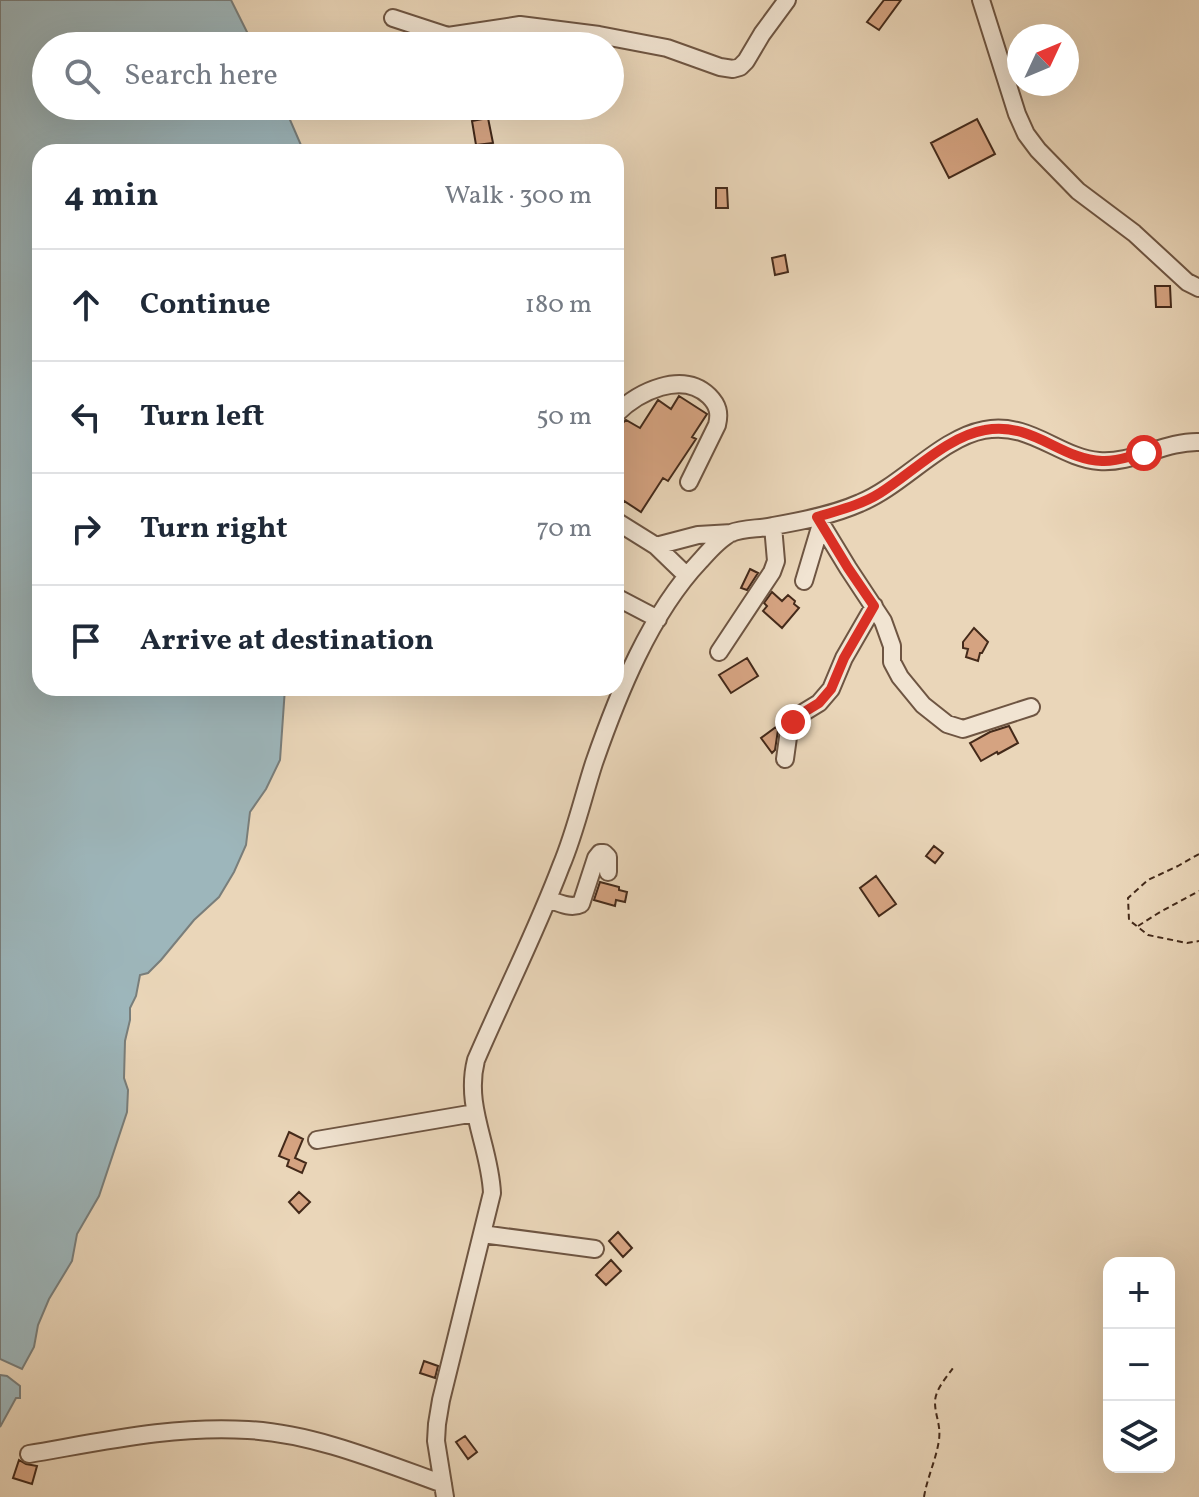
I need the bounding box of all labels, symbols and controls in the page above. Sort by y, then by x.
north arrow [1007,24,1079,96]
search box [32,32,624,120]
icon: search [60,54,104,98]
text: Search here [124,55,278,97]
text: 4 min [64,173,159,220]
text: Walk · 300 m [445,178,592,214]
icon: ahead [64,283,108,327]
text: Continue [140,284,271,326]
text: 180 m [525,287,592,323]
icon: left [64,395,108,439]
text: Turn left [140,396,264,438]
text: 50 m [536,399,592,435]
route start [1126,435,1162,471]
icon: right [64,507,108,551]
text: Turn right [140,508,288,550]
text: 70 m [537,511,592,547]
icon: arrive [64,619,108,663]
text: Arrive at destination [140,620,434,662]
route end [775,704,811,740]
map controls [1103,1257,1175,1473]
button: + [1103,1257,1175,1329]
button: − [1103,1329,1175,1401]
button: layers [1103,1401,1175,1473]

